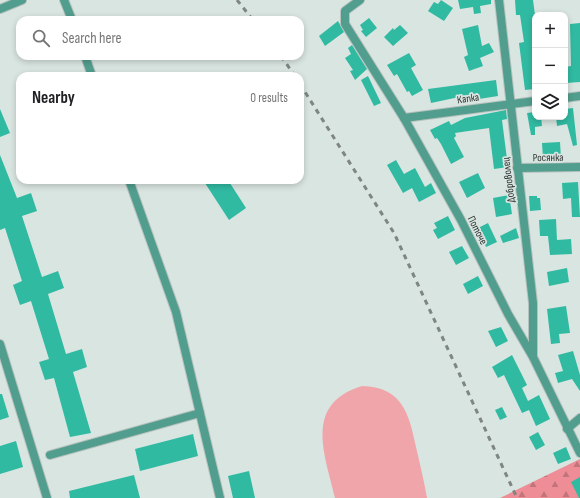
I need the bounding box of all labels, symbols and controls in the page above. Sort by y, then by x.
map controls [532,12,568,120]
button: + [532,12,568,48]
search box [16,16,304,60]
icon: search [30,27,52,49]
text: Search here [62,29,122,48]
button: − [532,48,568,84]
button: layers [532,84,568,120]
text: Nearby [32,88,75,108]
text: 0 results [250,90,288,106]
street label: Капка [456,91,480,106]
street label: Росянка [532,151,564,164]
street label: Доброволец [499,156,518,203]
street label: Поточе [465,214,490,247]

